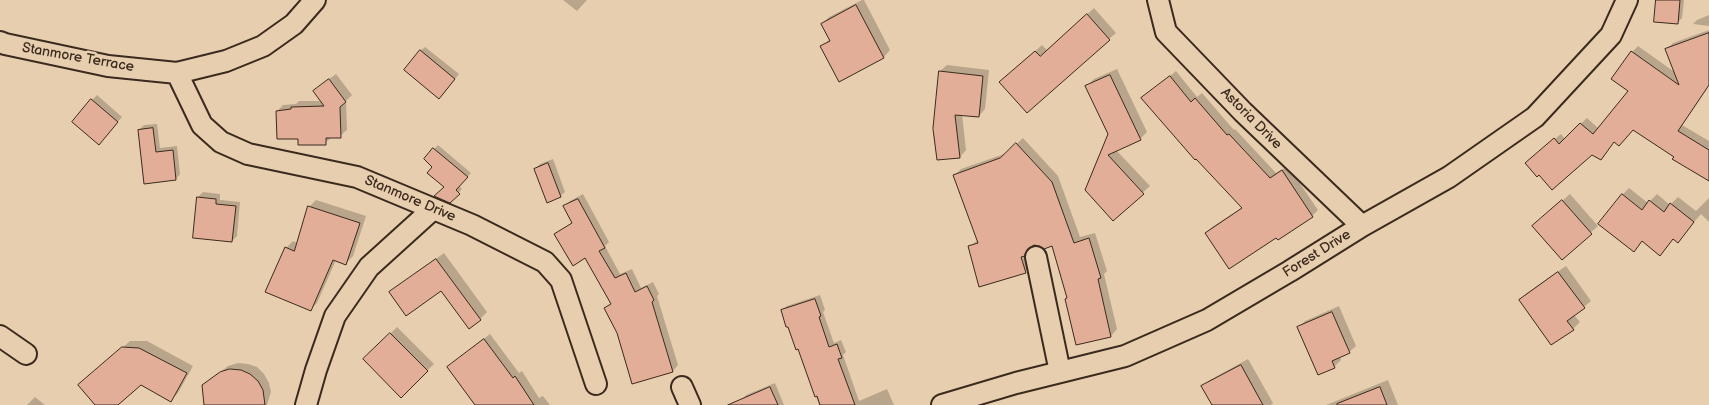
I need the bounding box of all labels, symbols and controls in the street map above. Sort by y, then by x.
street label: Stanmore Terrace [21,40,135,76]
street label: Astoria Drive [1217,85,1285,153]
street label: Stanmore Drive [362,172,458,226]
street label: Forest Drive [1280,227,1354,281]

